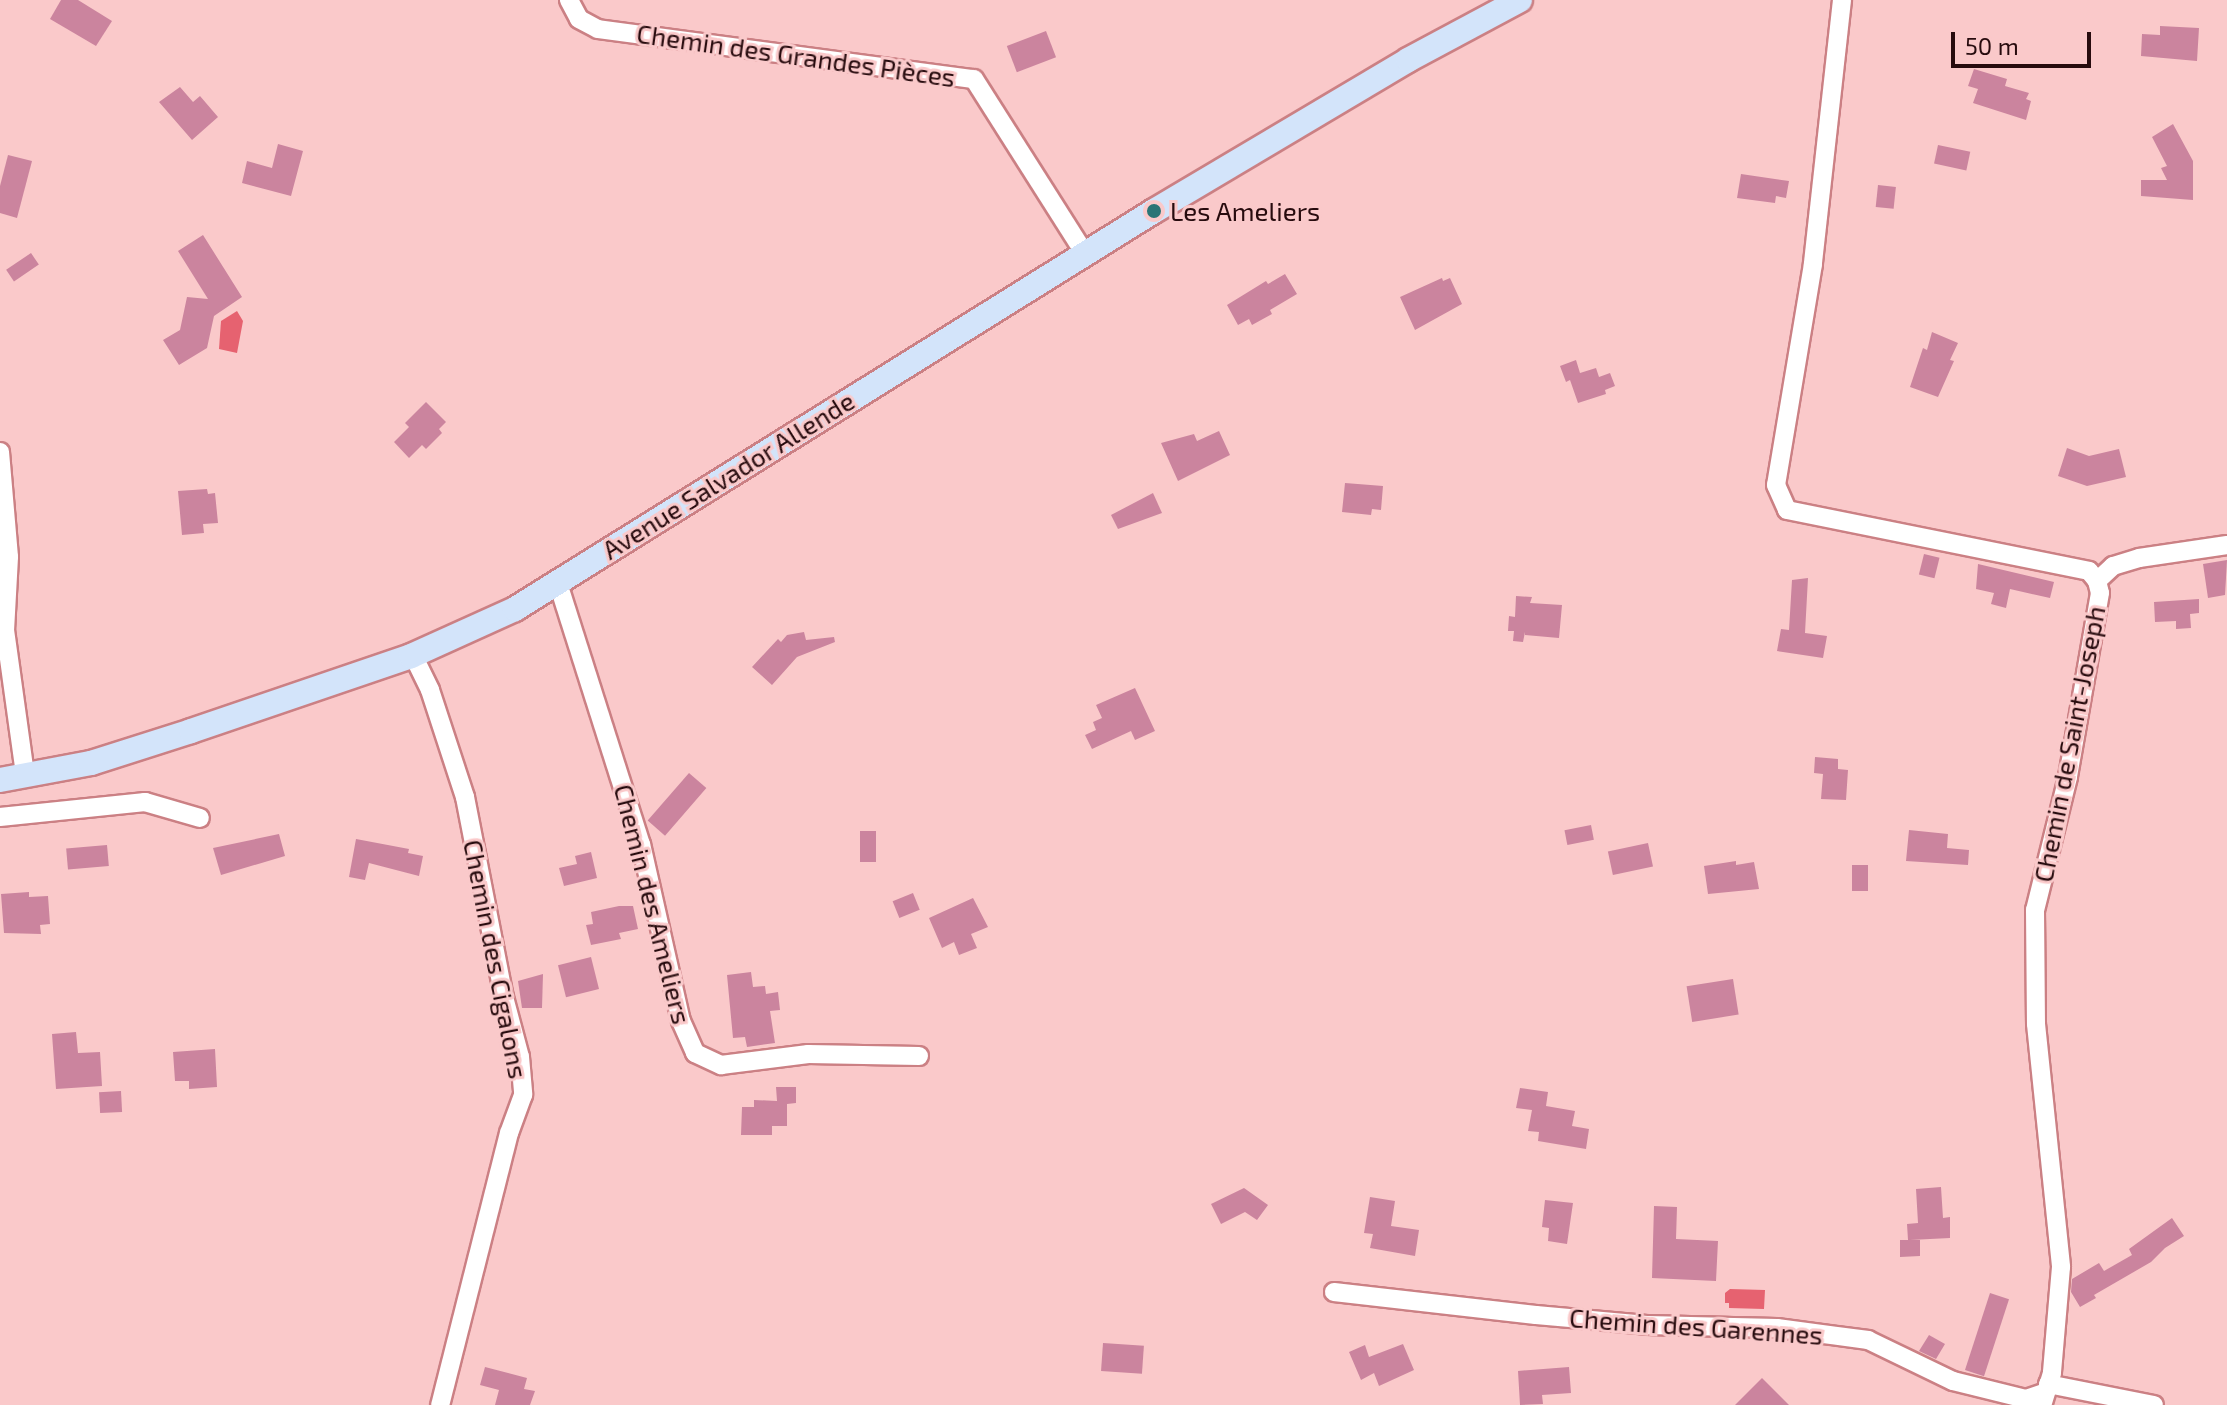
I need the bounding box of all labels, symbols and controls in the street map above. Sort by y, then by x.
scale bar [1955,16,2095,66]
street label: Chemin des Grandes Pièces [635,17,957,93]
text: 50 m [1965,31,2019,60]
place label: Les Ameliers [1170,195,1321,227]
marker: Les Ameliers [1145,202,1163,220]
street label: Avenue Salvador Allende [596,384,860,566]
street label: Chemin de Saint-Joseph [2027,603,2111,885]
street label: Chemin des Ameliers [608,781,698,1027]
street label: Chemin des Cigalons [458,837,534,1081]
street label: Chemin des Garennes [1568,1302,1824,1350]

